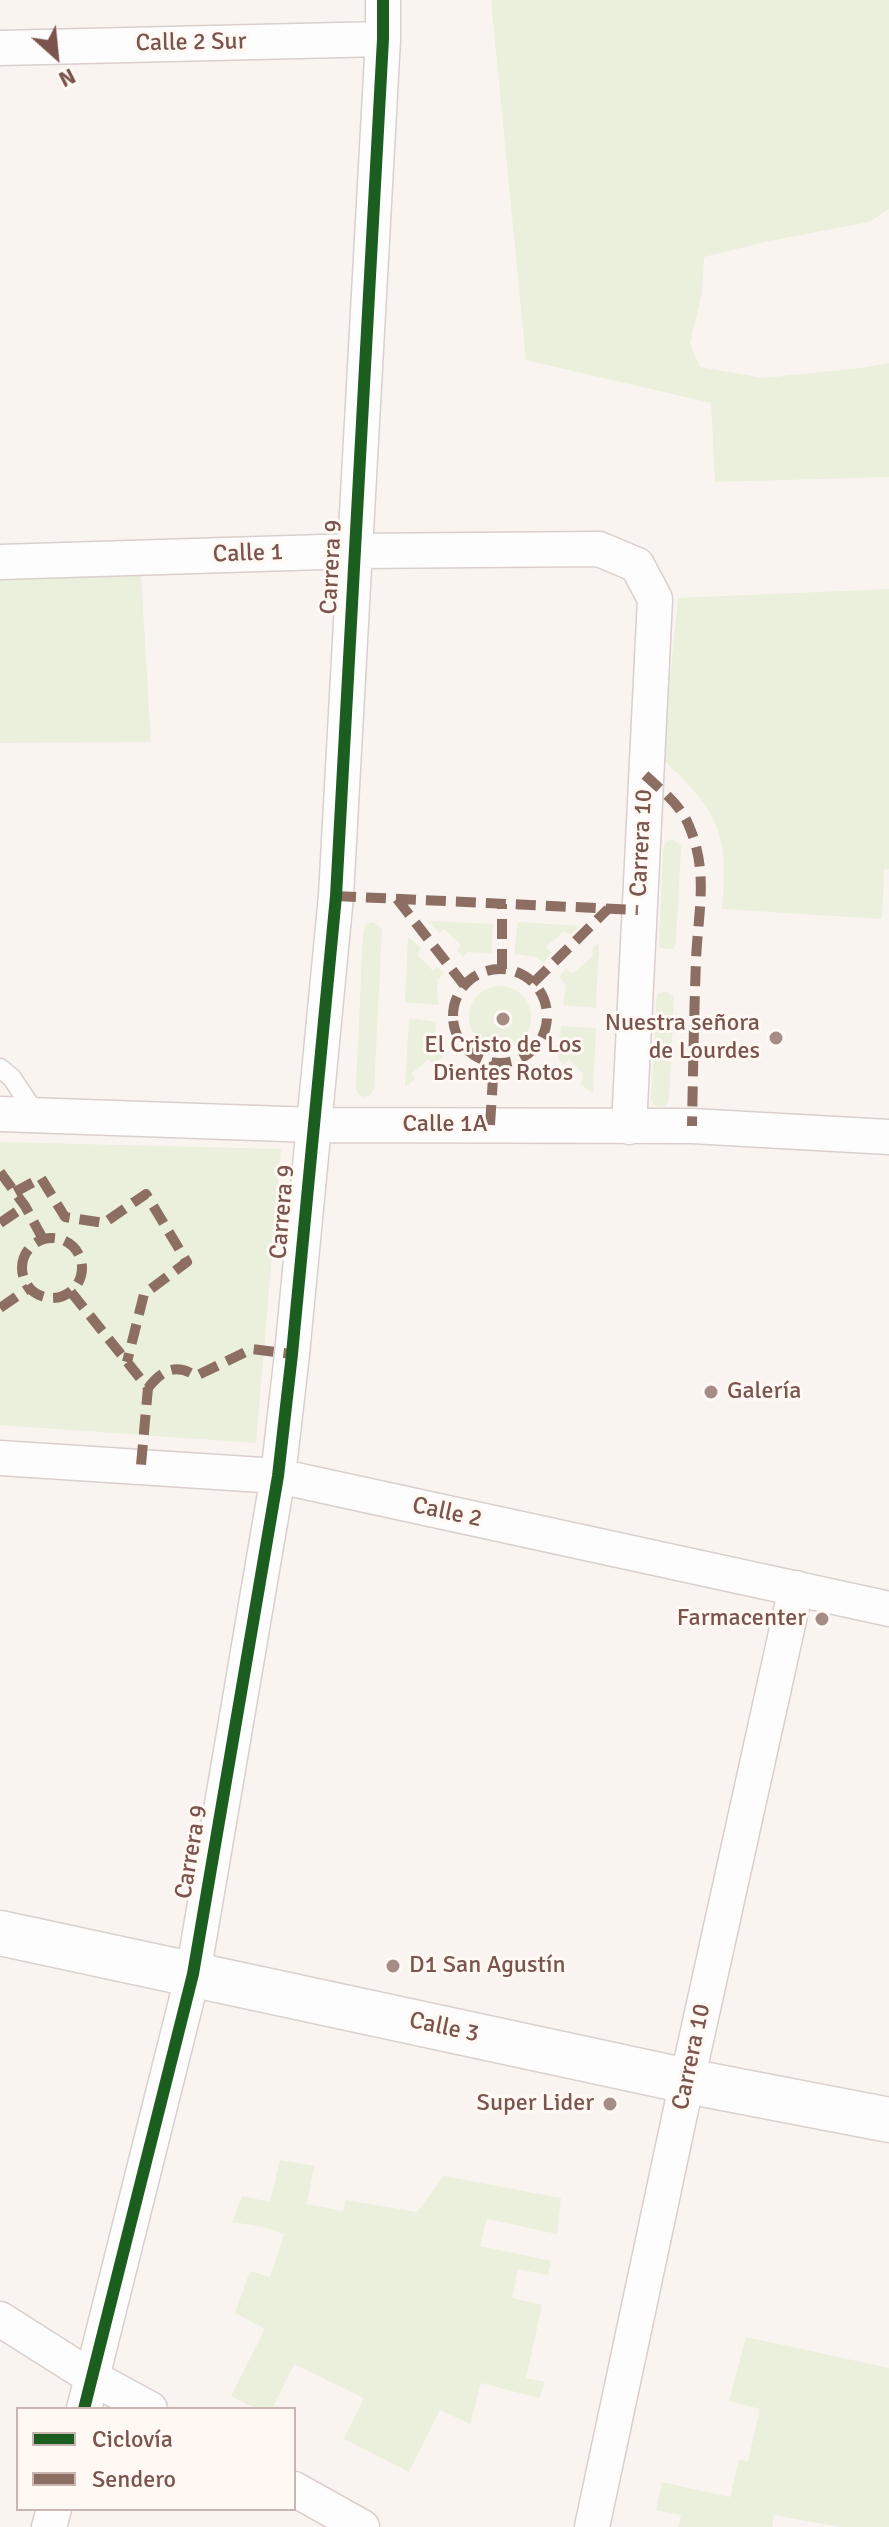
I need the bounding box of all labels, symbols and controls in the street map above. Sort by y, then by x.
north arrow [16,16,96,96]
street label: Calle 2 Sur [135,28,247,58]
text: N [54,62,80,93]
street label: Carrera 9 [315,519,349,615]
street label: Calle 1 [212,538,284,570]
street label: Carrera 10 [625,788,659,898]
marker: El Cristo de Los Dientes Rotos [494,1010,512,1028]
place label: Nuestra señora de Lourdes [605,1010,760,1066]
marker: Nuestra señora de Lourdes [767,1029,785,1047]
place label: El Cristo de Los Dientes Rotos [424,1032,582,1088]
street label: Calle 1A [402,1111,488,1139]
street label: Carrera 9 [265,1164,301,1260]
place label: Galería [727,1378,801,1406]
marker: Galería [702,1383,720,1401]
street label: Calle 2 [410,1492,484,1534]
place label: Farmacenter [677,1605,806,1633]
marker: Farmacenter [813,1610,831,1628]
street label: Carrera 9 [170,1803,214,1901]
place label: D1 San Agustín [409,1952,566,1980]
marker: D1 San Agustín [384,1957,402,1975]
street label: Carrera 10 [667,2001,717,2113]
street label: Calle 3 [407,2007,481,2049]
place label: Super Lider [477,2090,594,2118]
marker: Super Lider [601,2095,619,2113]
legend [16,2407,296,2511]
text: Ciclovía [92,2424,173,2454]
text: Sendero [92,2464,176,2494]

